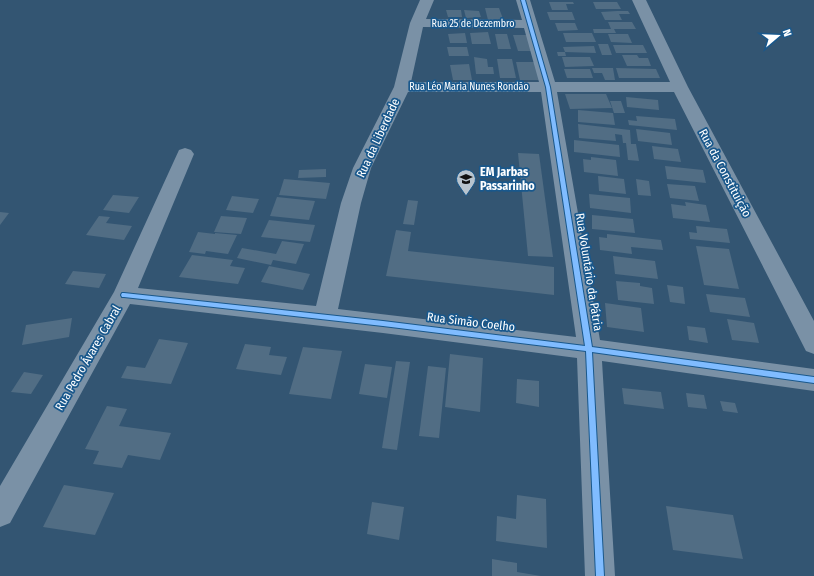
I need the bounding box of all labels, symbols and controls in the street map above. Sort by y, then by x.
north arrow [758,16,798,56]
street label: Rua 25 de Dezembro [432,18,514,30]
text: N [780,28,794,38]
street label: Rua Léo Maria Nunes Rondão [409,81,529,93]
street label: Rua da Liberdade [354,96,403,180]
street label: Rua da Constituição [696,127,754,219]
place label: EM Jarbas Passarinho [480,165,535,193]
school or university icon: EM Jarbas Passarinho [455,168,477,196]
street label: Rua Voluntário da Pátria [573,212,605,332]
street label: Rua Pedro Ávares Cabral [51,303,124,413]
street label: Rua Simão Coelho [426,310,516,334]

